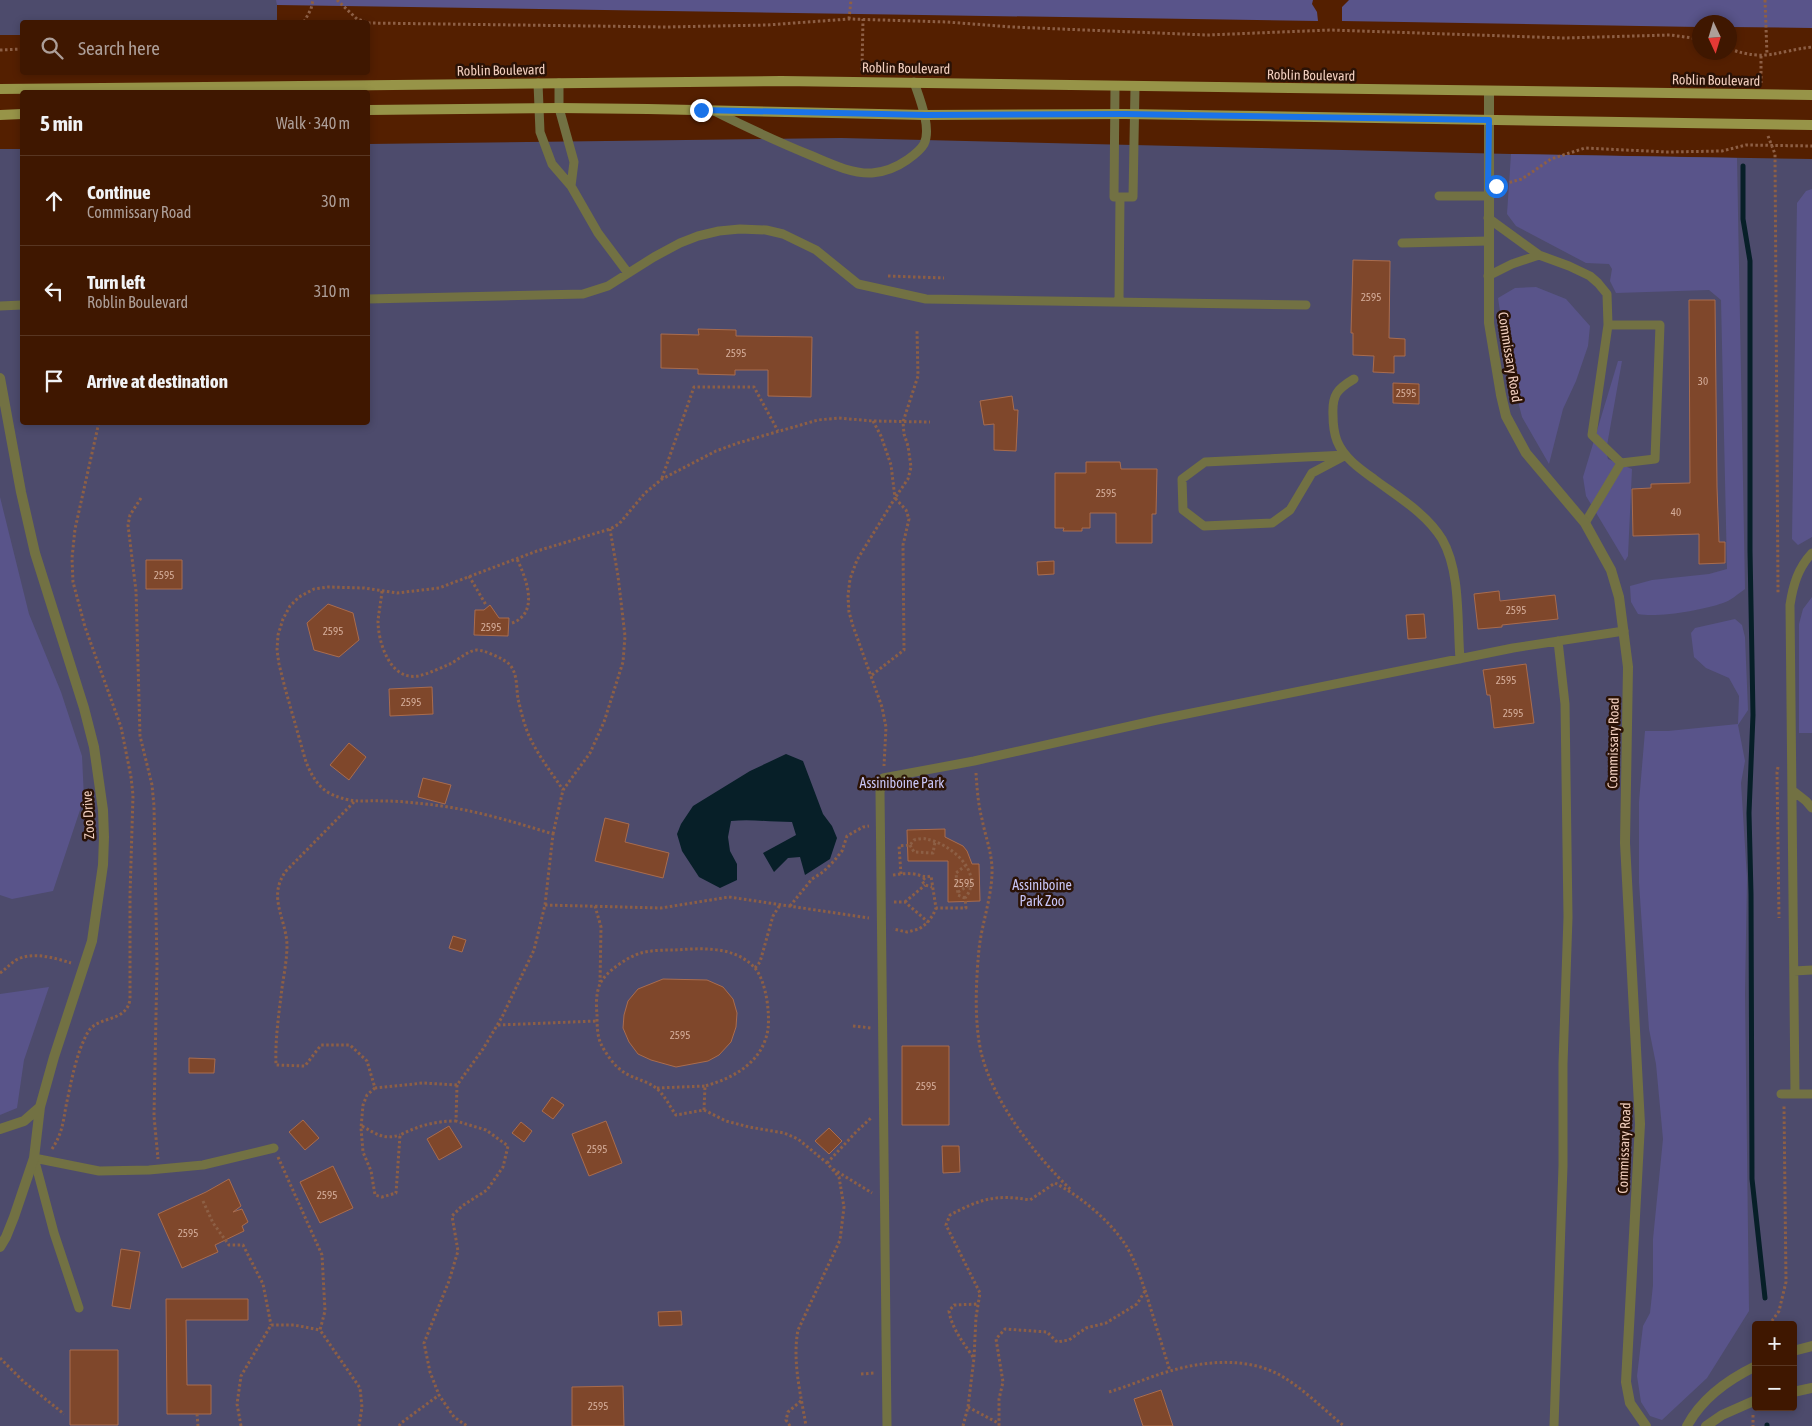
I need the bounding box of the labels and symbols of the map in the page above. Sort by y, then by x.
north arrow [1692,15,1737,60]
street label: Roblin Boulevard [862,59,950,77]
street label: Roblin Boulevard [457,61,545,79]
street label: Roblin Boulevard [1267,66,1355,84]
street label: Roblin Boulevard [1672,71,1760,89]
route end [690,99,713,122]
route start [1485,175,1508,198]
house number: 2595 [1361,291,1381,303]
street label: Commissary Road [1495,311,1525,403]
house number: 2595 [726,347,746,359]
house number: 30 [1698,375,1708,387]
house number: 2595 [1396,387,1416,399]
house number: 2595 [1096,487,1116,499]
house number: 40 [1671,506,1681,518]
house number: 2595 [154,569,174,581]
house number: 2595 [1506,604,1526,616]
house number: 2595 [481,621,501,633]
house number: 2595 [323,625,343,637]
house number: 2595 [1496,674,1516,686]
house number: 2595 [401,696,421,708]
street label: Commissary Road [1604,697,1622,789]
house number: 2595 [1503,707,1523,719]
park label: Assiniboine Park [860,775,944,791]
street label: Zoo Drive [79,790,97,840]
house number: 2595 [954,877,974,889]
park label: Assiniboine Park Zoo [1012,877,1072,909]
house number: 2595 [670,1029,690,1041]
house number: 2595 [916,1080,936,1092]
street label: Commissary Road [1614,1102,1634,1194]
house number: 2595 [587,1143,607,1155]
house number: 2595 [317,1189,337,1201]
house number: 2595 [178,1227,198,1239]
house number: 2595 [588,1400,608,1412]

